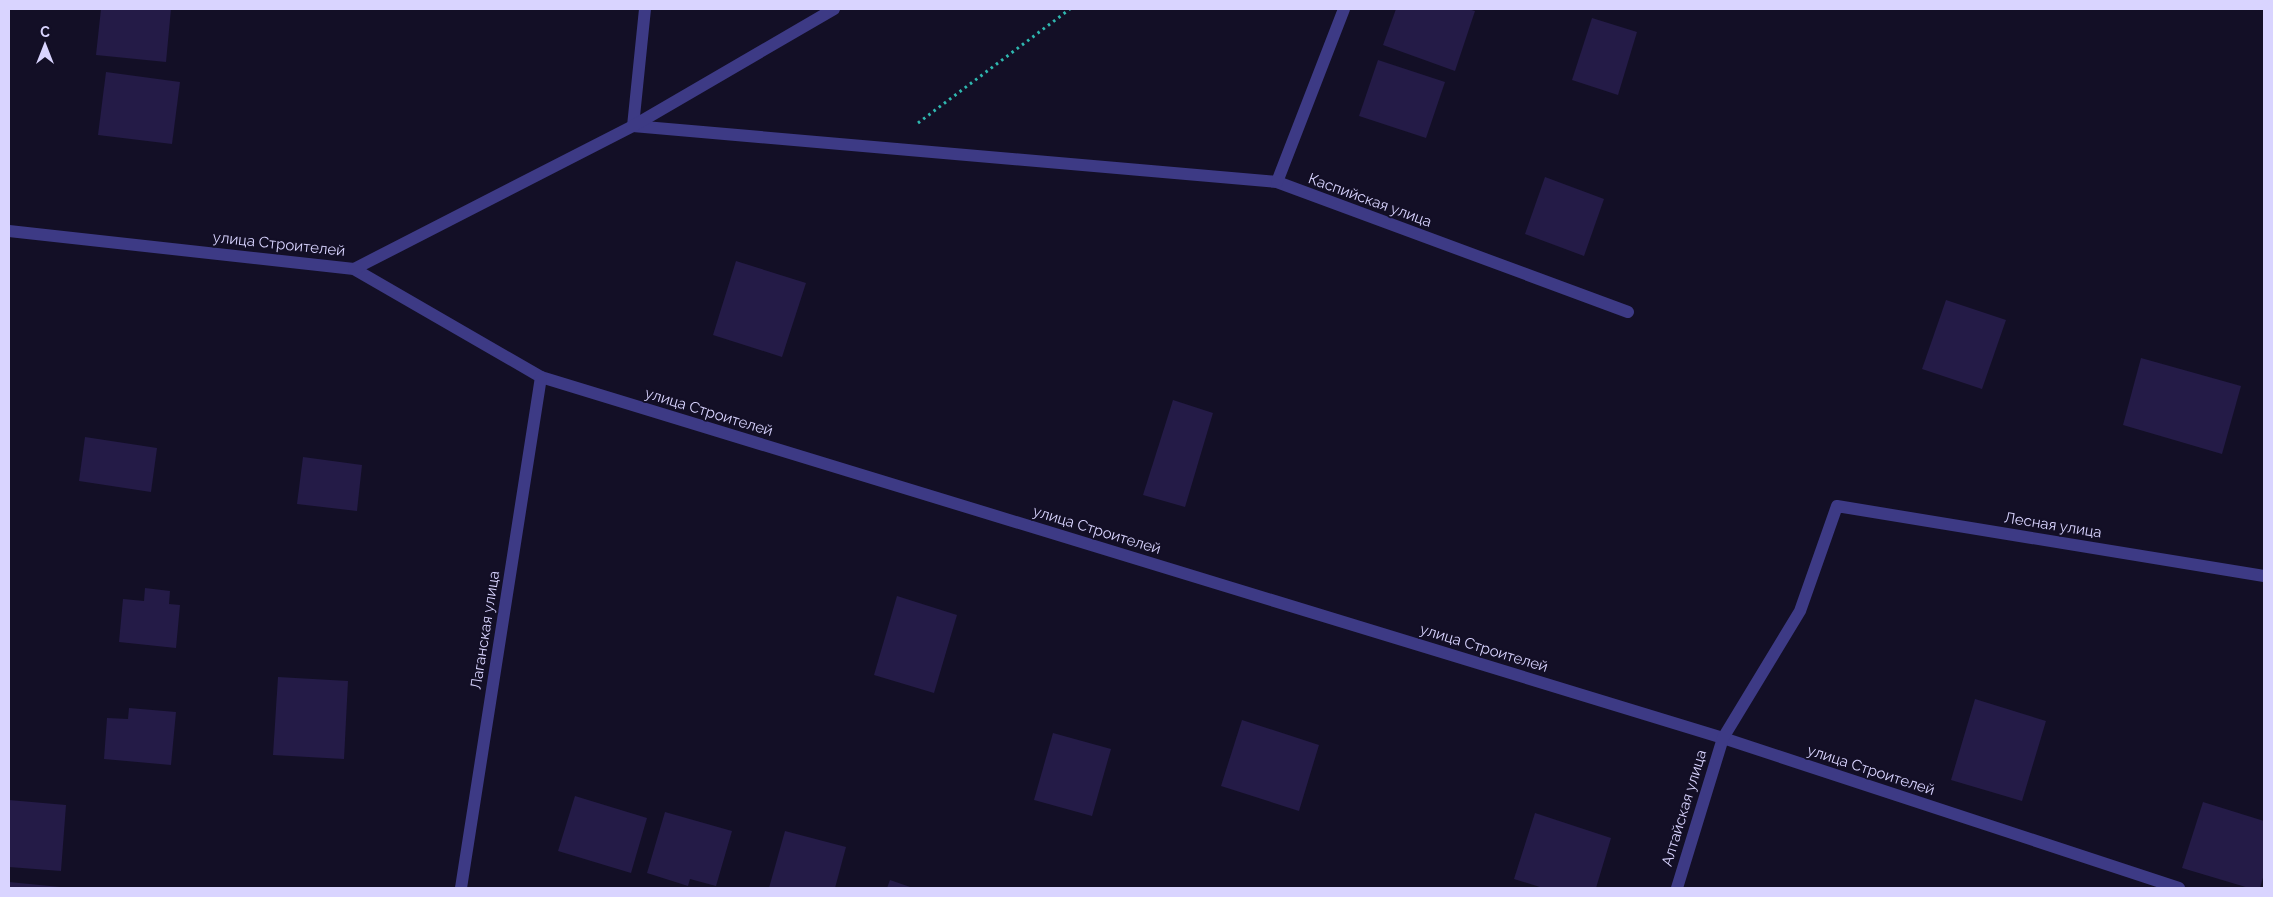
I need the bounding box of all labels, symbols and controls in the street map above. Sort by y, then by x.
north arrow [20,20,70,70]
text: С [40,24,50,40]
street label: Каспийская улица [1306,169,1434,231]
street label: улица Строителей [212,228,346,260]
street label: улица Строителей [643,384,775,440]
street label: улица Строителей [1031,502,1163,558]
street label: Лесная улица [2003,508,2103,542]
street label: Лаганская улица [467,569,503,691]
street label: улица Строителей [1418,620,1550,676]
street label: улица Строителей [1805,741,1937,799]
street label: Алтайская улица [1658,748,1710,868]

